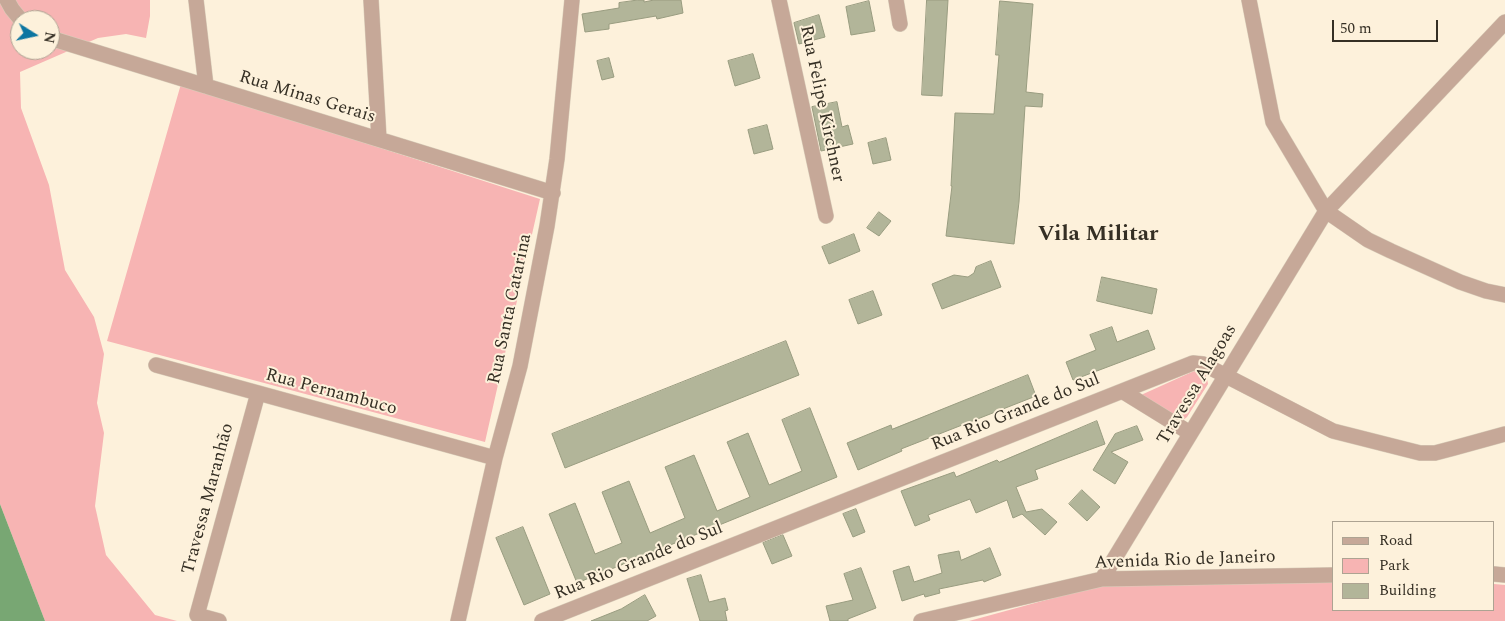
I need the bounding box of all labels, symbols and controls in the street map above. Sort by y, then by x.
north arrow [10,10,60,60]
scale bar [1335,10,1441,42]
text: 50 m [1340,17,1372,40]
street label: Rua Felipe Kirchner [794,24,848,184]
text: N [38,30,61,45]
street label: Rua Minas Gerais [236,67,378,129]
district label: Vila Militar [1038,223,1158,249]
street label: Rua Santa Catarina [485,232,537,386]
street label: Travessa Alagoas [1153,321,1243,449]
street label: Rua Pernambuco [263,365,399,421]
street label: Rua Rio Grande do Sul [929,369,1103,457]
street label: Travessa Maranhão [178,421,240,577]
street label: Rua Rio Grande do Sul [552,518,726,606]
legend [1332,521,1495,611]
text: Road [1379,529,1413,552]
street label: Avenida Rio de Janeiro [1094,547,1276,575]
text: Park [1379,554,1410,577]
text: Building [1379,579,1436,602]

